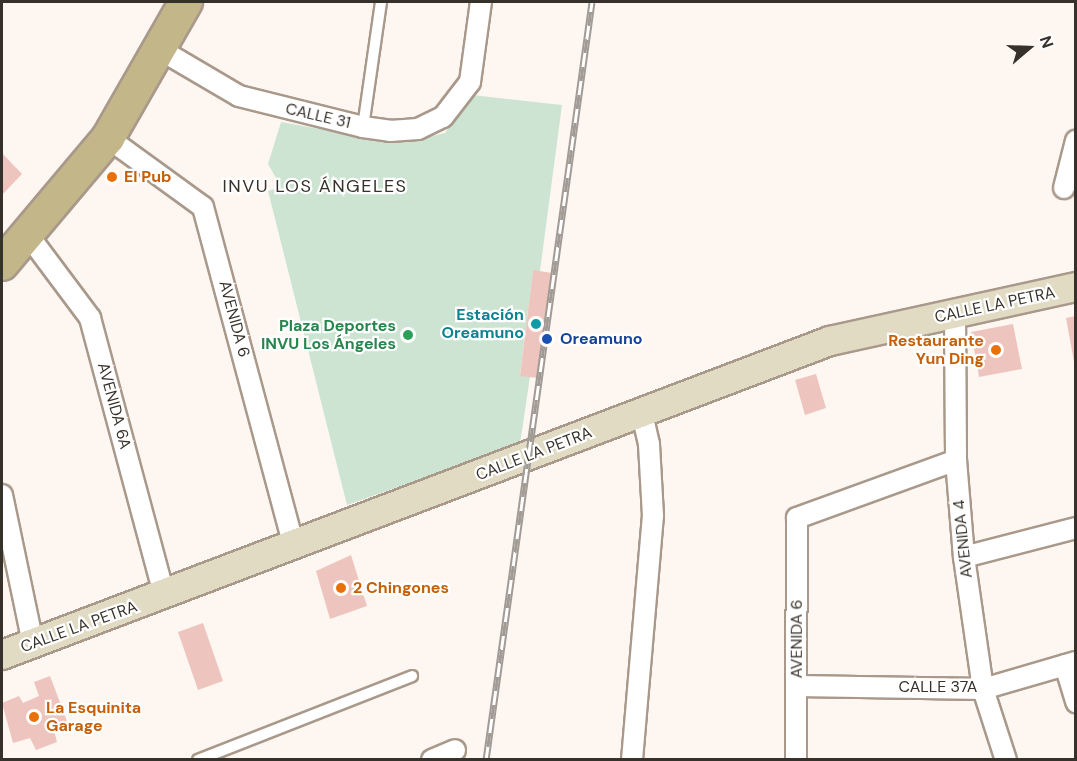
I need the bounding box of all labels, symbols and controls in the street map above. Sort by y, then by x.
north arrow [999,18,1059,78]
text: N [1035,33,1058,51]
street label: CALLE 31 [284,99,352,133]
place label: El Pub [124,167,172,187]
marker: El Pub [105,170,119,184]
district label: INVU LOS ÁNGELES [222,175,408,197]
street label: AVENIDA 6 [215,278,253,360]
street label: CALLE LA PETRA [933,283,1057,327]
place label: Estación Oreamuno [441,305,524,343]
place label: Plaza Deportes INVU Los Ángeles [261,316,396,354]
marker: Estación Oreamuno [529,317,543,331]
marker: Plaza Deportes INVU Los Ángeles [401,328,415,342]
place label: Oreamuno [560,329,643,349]
marker: Oreamuno [538,330,556,348]
place label: Restaurante Yun Ding [888,331,984,369]
marker: Restaurante Yun Ding [989,343,1003,357]
street label: AVENIDA 6A [93,361,135,451]
street label: CALLE LA PETRA [473,423,595,485]
street label: AVENIDA 4 [949,499,977,579]
place label: 2 Chingones [353,578,449,598]
marker: 2 Chingones [334,581,348,595]
street label: CALLE LA PETRA [18,597,140,657]
street label: AVENIDA 6 [787,600,807,678]
street label: CALLE 37A [899,677,977,697]
place label: La Esquinita Garage [46,698,141,736]
marker: La Esquinita Garage [27,710,41,724]

